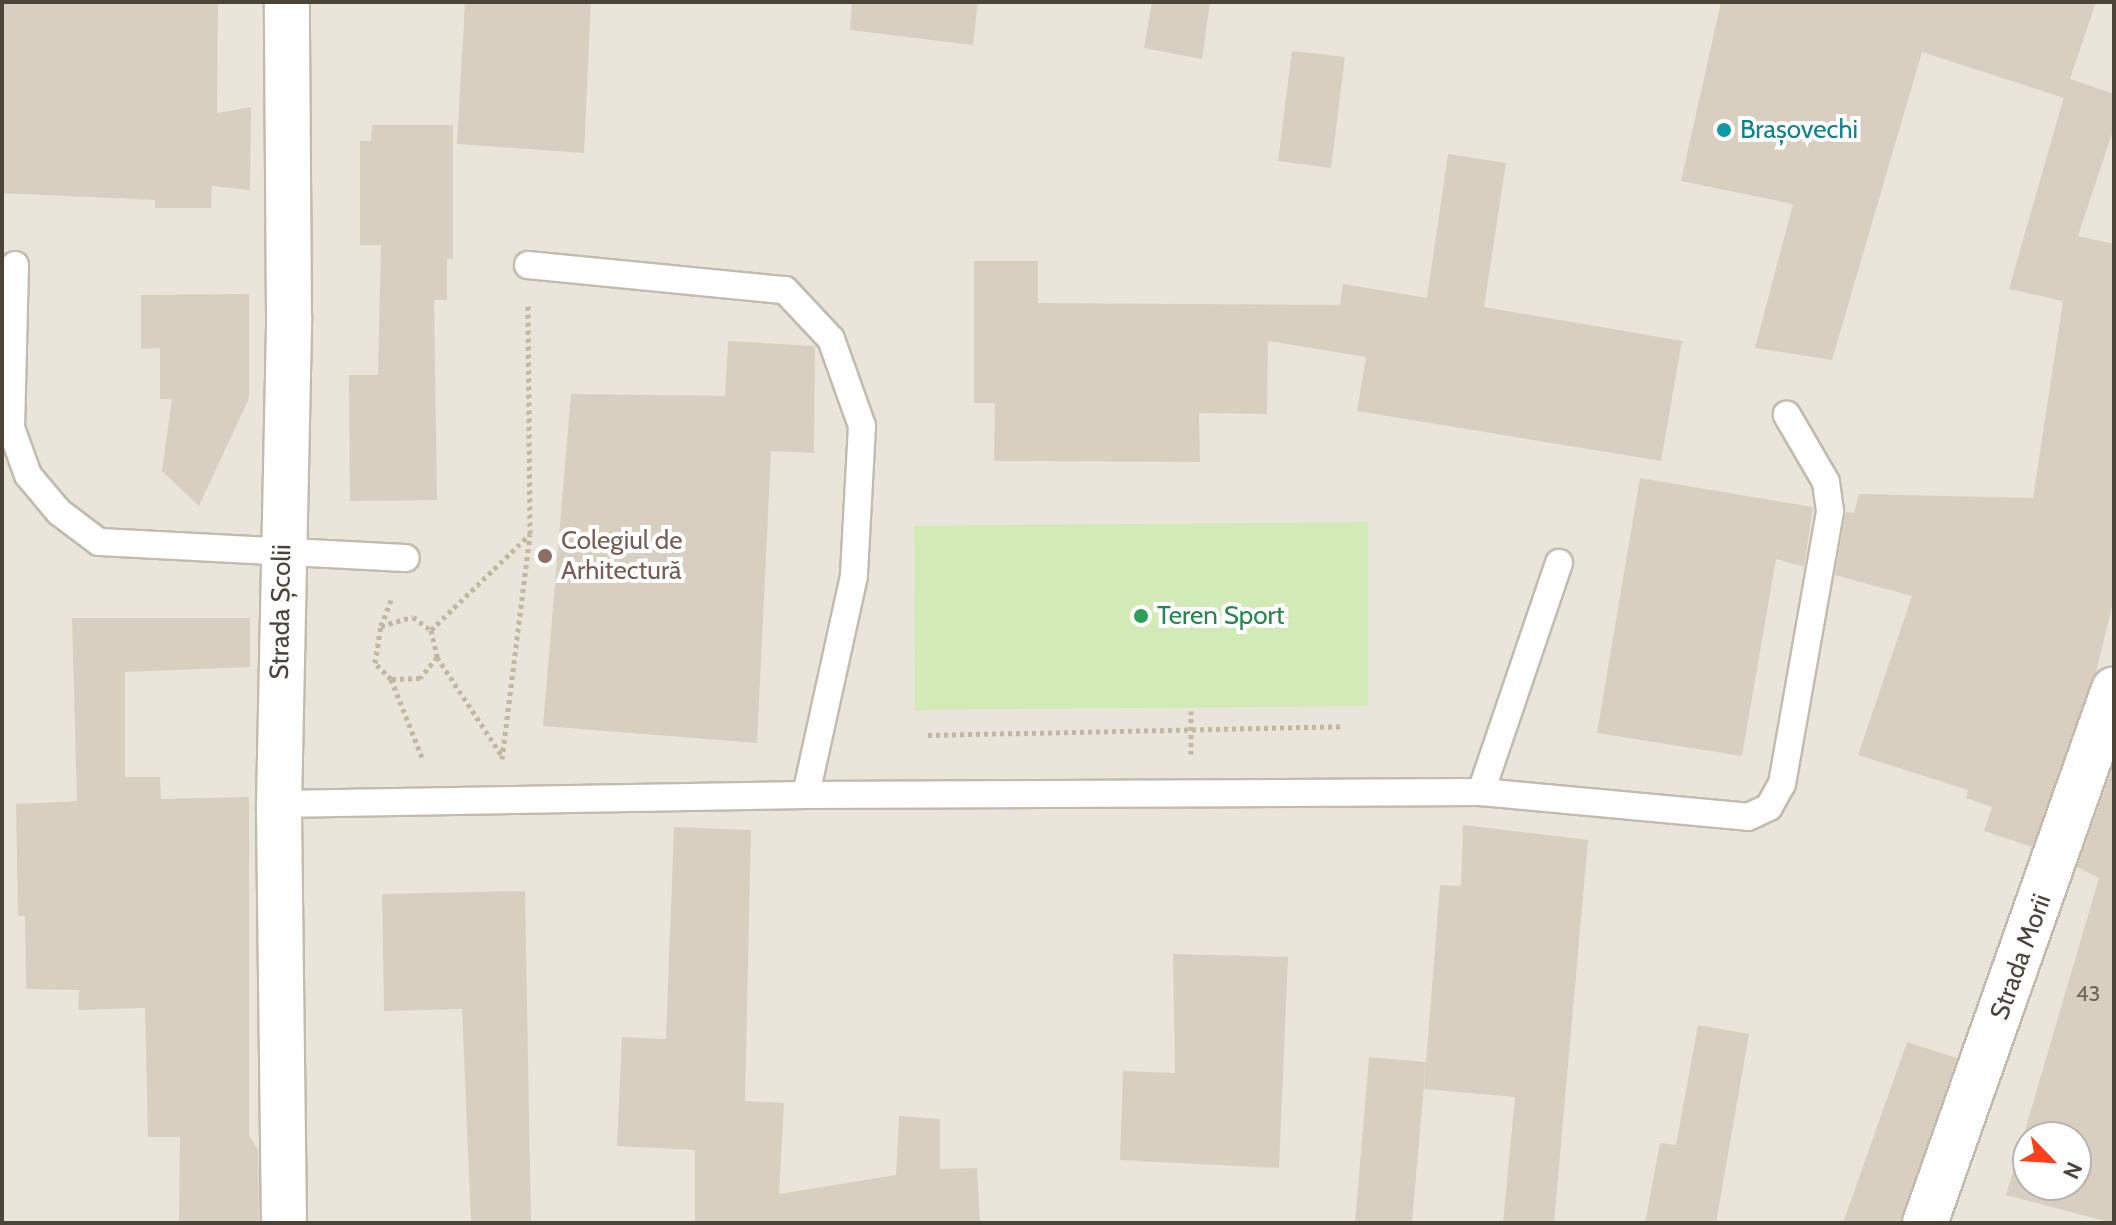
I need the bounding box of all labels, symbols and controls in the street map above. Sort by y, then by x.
place label: Brașovechi [1740,114,1858,146]
marker: Brașovechi [1715,121,1733,139]
place label: Colegiul de Arhitectură [561,525,683,586]
street label: Strada Școlii [264,544,298,680]
marker: Colegiul de Arhitectură [536,547,554,565]
place label: Teren Sport [1157,600,1284,632]
marker: Teren Sport [1132,607,1150,625]
street label: Strada Morii [1984,890,2058,1024]
house number: 43 [2076,981,2100,1007]
north arrow [2012,1121,2092,1201]
text: N [2057,1158,2088,1183]

